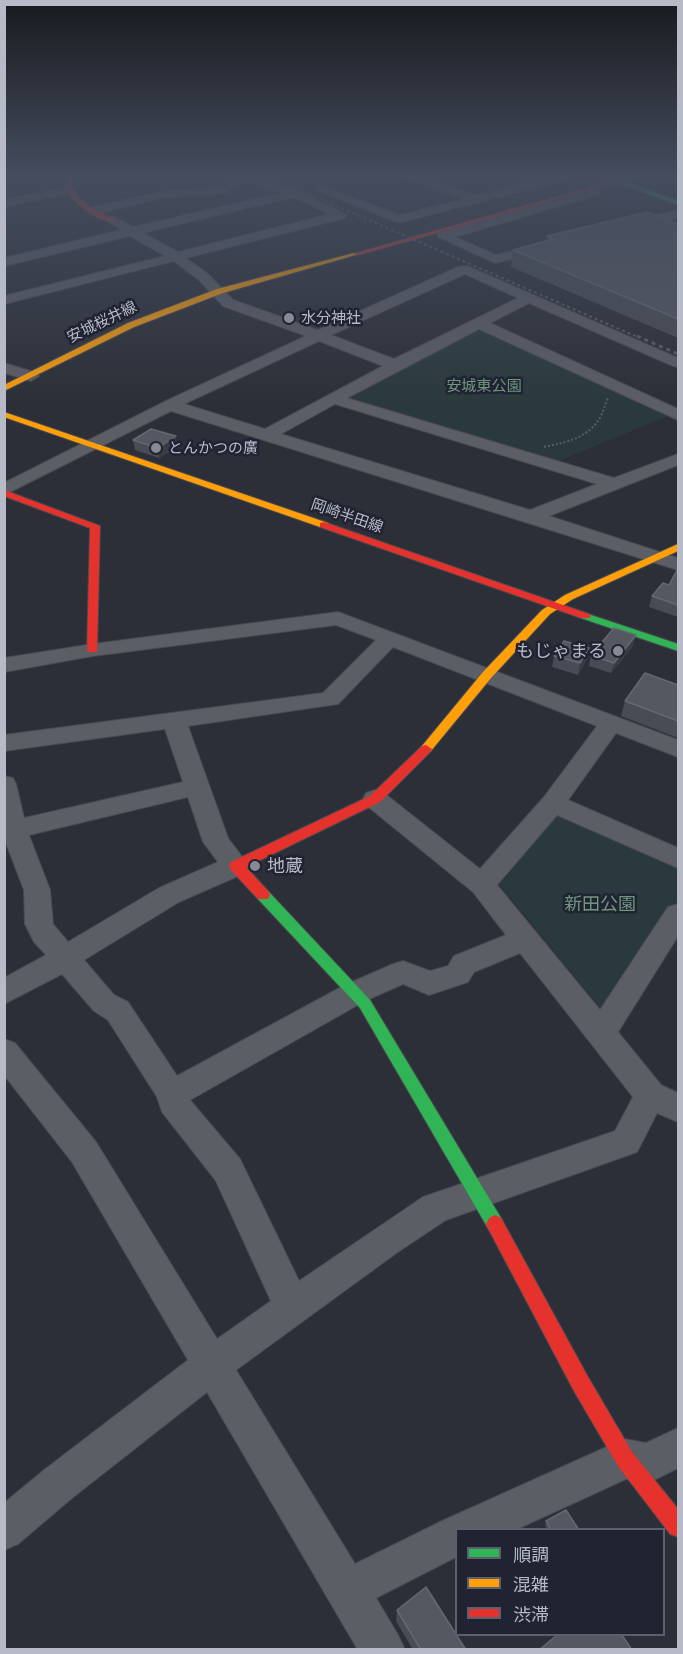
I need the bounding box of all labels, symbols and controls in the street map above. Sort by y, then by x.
street label: 安城桜井線 [64,297,140,347]
place label: 水分神社 [301,309,361,327]
marker: 水分神社 [282,311,296,325]
park label: 安城東公園 [447,377,521,395]
place label: とんかつの廣 [168,439,258,457]
marker: とんかつの廣 [149,441,163,455]
street label: 岡崎半田線 [309,495,385,537]
place label: もじゃまる [516,640,606,662]
marker: もじゃまる [611,644,625,658]
place label: 地蔵 [267,855,303,877]
marker: 地蔵 [248,859,262,873]
park label: 新田公園 [564,893,636,915]
legend [455,1528,665,1636]
text: 順調 [513,1544,549,1565]
text: 混雑 [513,1574,549,1595]
text: 渋滞 [513,1604,549,1625]

